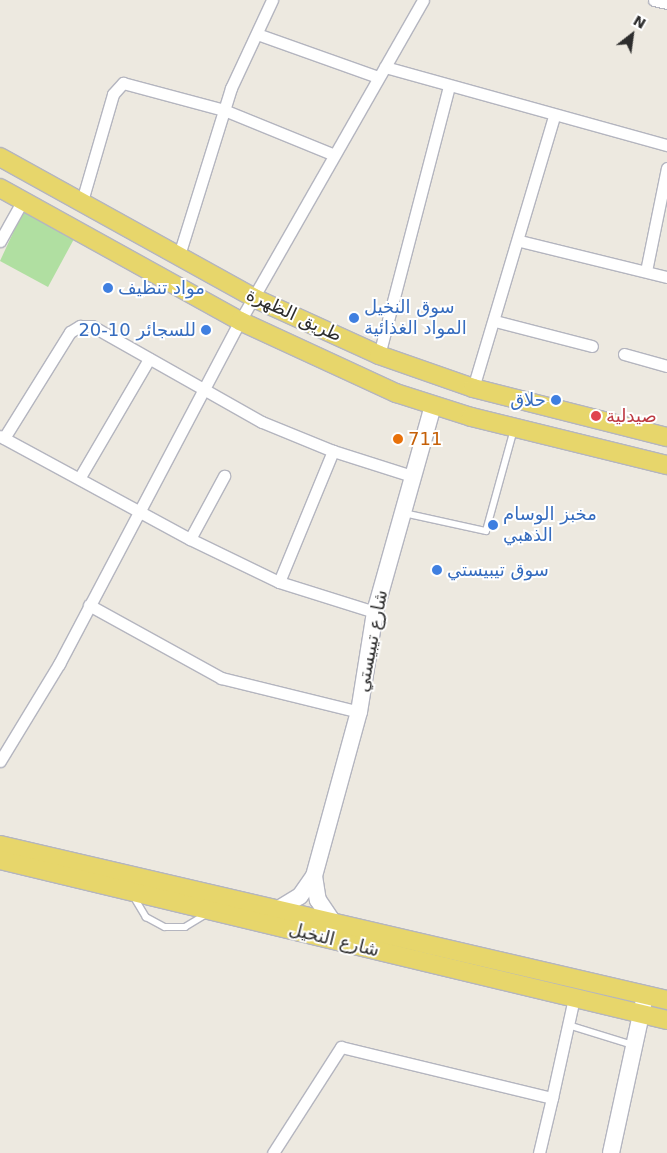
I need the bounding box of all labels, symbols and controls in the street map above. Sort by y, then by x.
north arrow [607,10,657,60]
text: N [630,12,649,32]
place label: مواد تنظيف [118,277,205,299]
marker: مواد تنظيف [102,282,114,294]
street label: طريق الظهرة [243,283,345,347]
place label: سوق النخيل المواد الغذائية [364,297,467,340]
marker: سوق النخيل المواد الغذائية [348,312,360,324]
place label: 20-10 للسجائر [78,319,196,341]
marker: 20-10 للسجائر [200,324,212,336]
place label: حلاق [510,389,546,411]
marker: حلاق [550,394,562,406]
place label: صيدلية [606,405,657,427]
marker: صيدلية [590,410,602,422]
place label: 711 [408,428,442,450]
marker: 711 [392,433,404,445]
place label: مخبز الوسام الذهبي [503,504,597,546]
marker: مخبز الوسام الذهبي [487,519,499,531]
place label: سوق تيبيستي [447,559,549,581]
marker: سوق تيبيستي [431,564,443,576]
street label: شارع تيبيستي [352,588,392,694]
street label: شارع النخيل [287,918,381,962]

